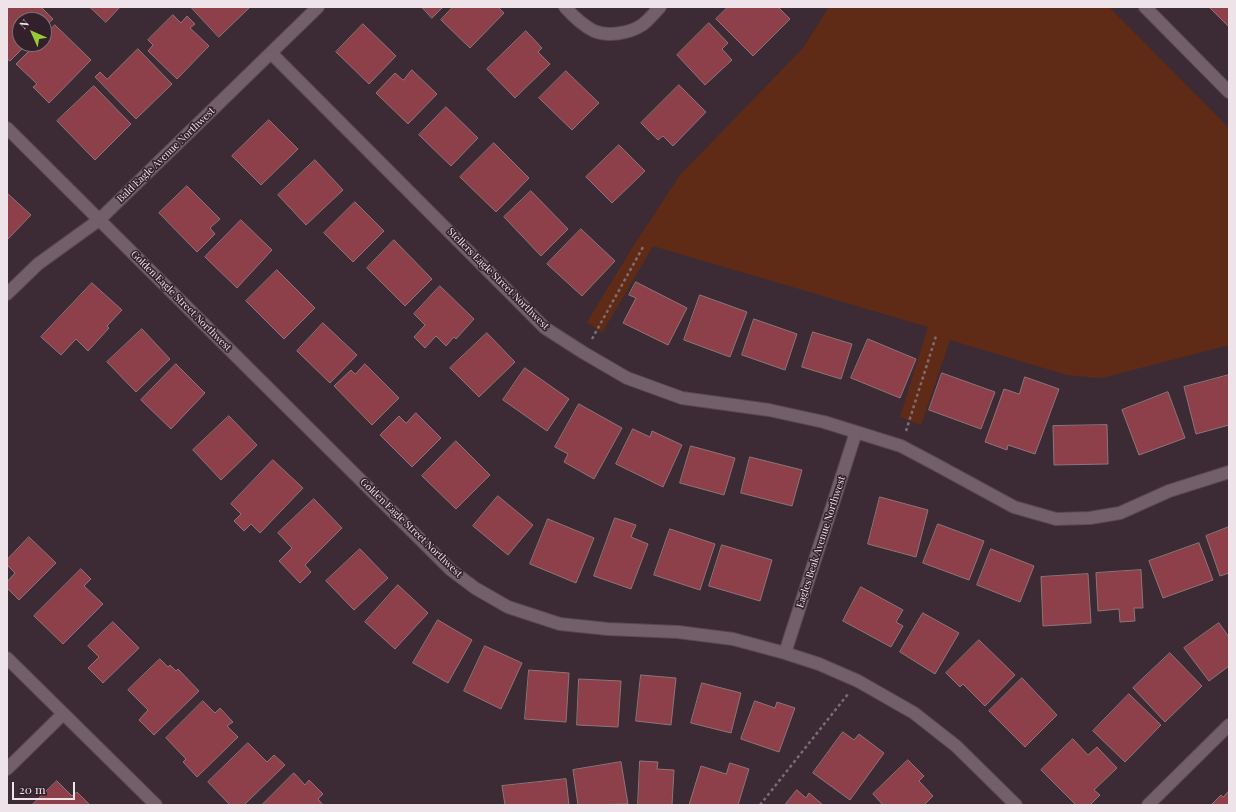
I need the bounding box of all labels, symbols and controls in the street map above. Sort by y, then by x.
north arrow [12,12,52,52]
text: N [16,16,32,32]
street label: Bald Eagle Avenue Northwest [115,105,217,205]
street label: Stellers Eagle Street Northwest [445,226,551,332]
street label: Golden Eagle Street Northwest [128,248,234,354]
street label: Eagles Beak Avenue Northwest [794,475,848,609]
street label: Golden Eagle Street Northwest [357,476,465,580]
scale bar [14,774,77,800]
text: 20 m [19,781,46,797]

